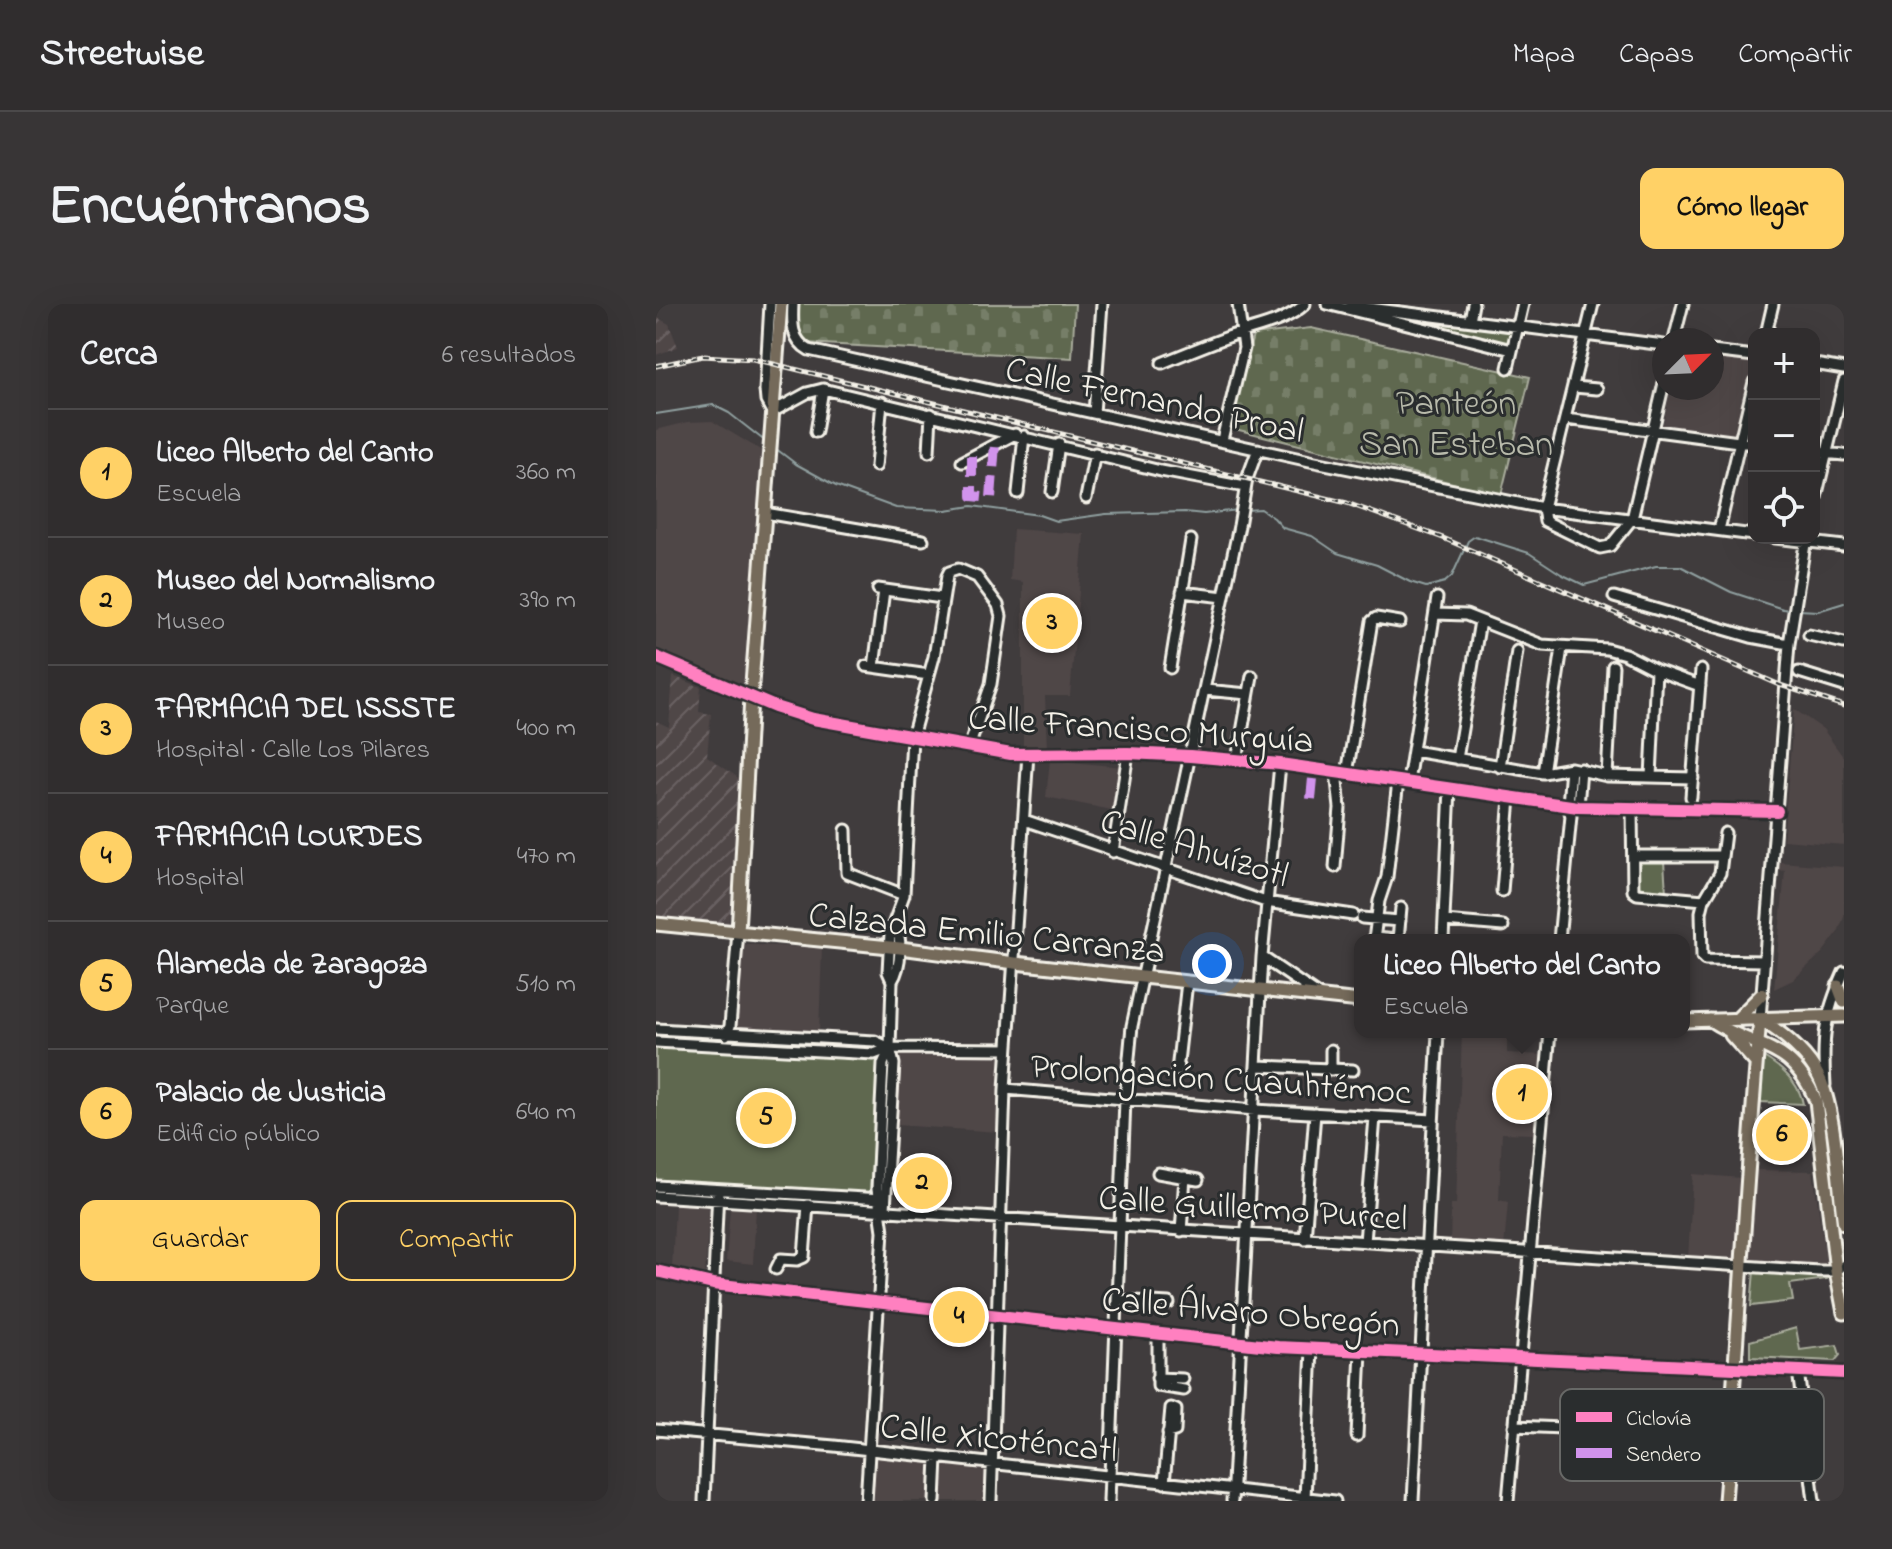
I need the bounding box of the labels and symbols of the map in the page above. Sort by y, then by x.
north arrow [1652,328,1724,400]
street label: Calle Fernando Proal [1000,345,1308,460]
park label: Panteón San Esteban [1359,379,1553,473]
pin: 3 [1026,593,1078,653]
street label: Calle Francisco Murguía [966,693,1315,770]
street label: Calle Ahuízotl [1093,797,1294,904]
street label: Calzada Emilio Carranza [806,890,1167,981]
your location [1192,944,1232,984]
street label: Prolongación Cuauhtémoc [1028,1042,1413,1121]
pin: 1 [1496,1064,1548,1124]
pin: 5 [740,1088,792,1148]
pin: 6 [1756,1105,1808,1165]
pin: 2 [896,1153,948,1213]
street label: Calle Guillermo Purcel [1096,1173,1409,1248]
street label: Calle Álvaro Obregón [1099,1275,1402,1354]
pin: 4 [933,1287,985,1347]
legend [1560,1389,1824,1481]
street label: Calle Xicoténcatl [877,1402,1120,1479]
text: Ciclovía [1626,1404,1691,1436]
text: Sendero [1626,1440,1701,1472]

